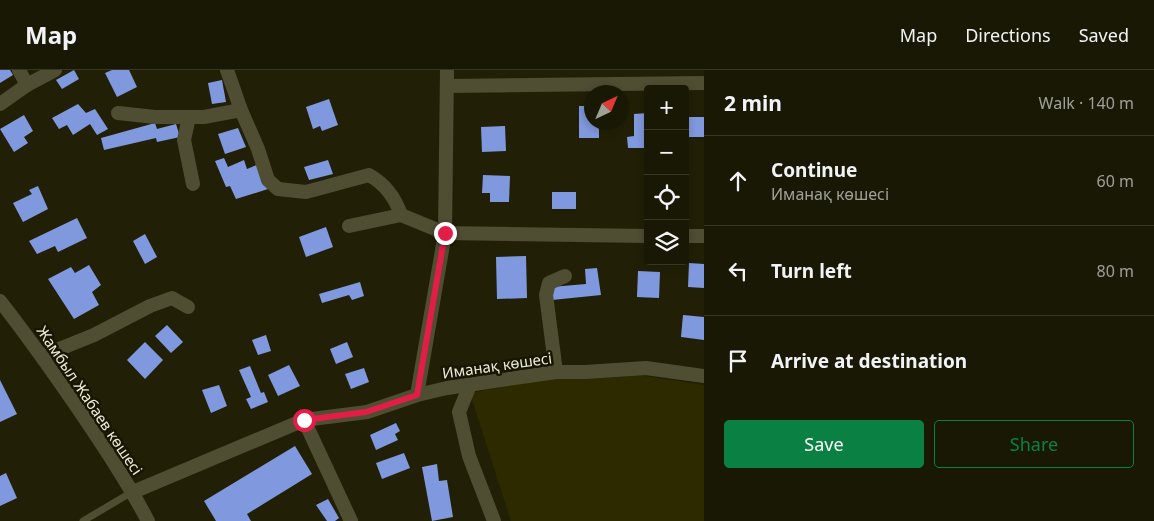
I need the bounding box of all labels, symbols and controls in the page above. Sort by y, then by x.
text: Map [25,18,77,51]
text: Map [900,23,937,47]
text: Directions [965,23,1051,47]
text: Saved [1079,23,1129,47]
north arrow [584,85,629,130]
map controls [644,85,689,265]
button: + [644,85,689,130]
text: 2 min [724,89,782,117]
text: Walk · 140 m [1039,92,1134,114]
button: − [644,130,689,175]
text: Continue [771,157,857,183]
icon: ahead [724,167,752,195]
text: 60 m [1097,170,1134,192]
button: locate [644,175,689,220]
text: Иманақ көшесі [771,183,889,205]
button: layers [644,220,689,265]
route end [434,222,457,245]
icon: left [724,257,752,285]
text: Turn left [771,258,852,284]
text: 80 m [1097,260,1134,282]
street label: Жамбыл Жабаев көшесі [33,322,147,478]
street label: Иманақ көшесі [441,347,553,383]
icon: arrive [724,347,752,375]
text: Arrive at destination [771,348,967,374]
route start [293,409,316,432]
button: Save [724,420,924,468]
button: Share [934,420,1134,468]

